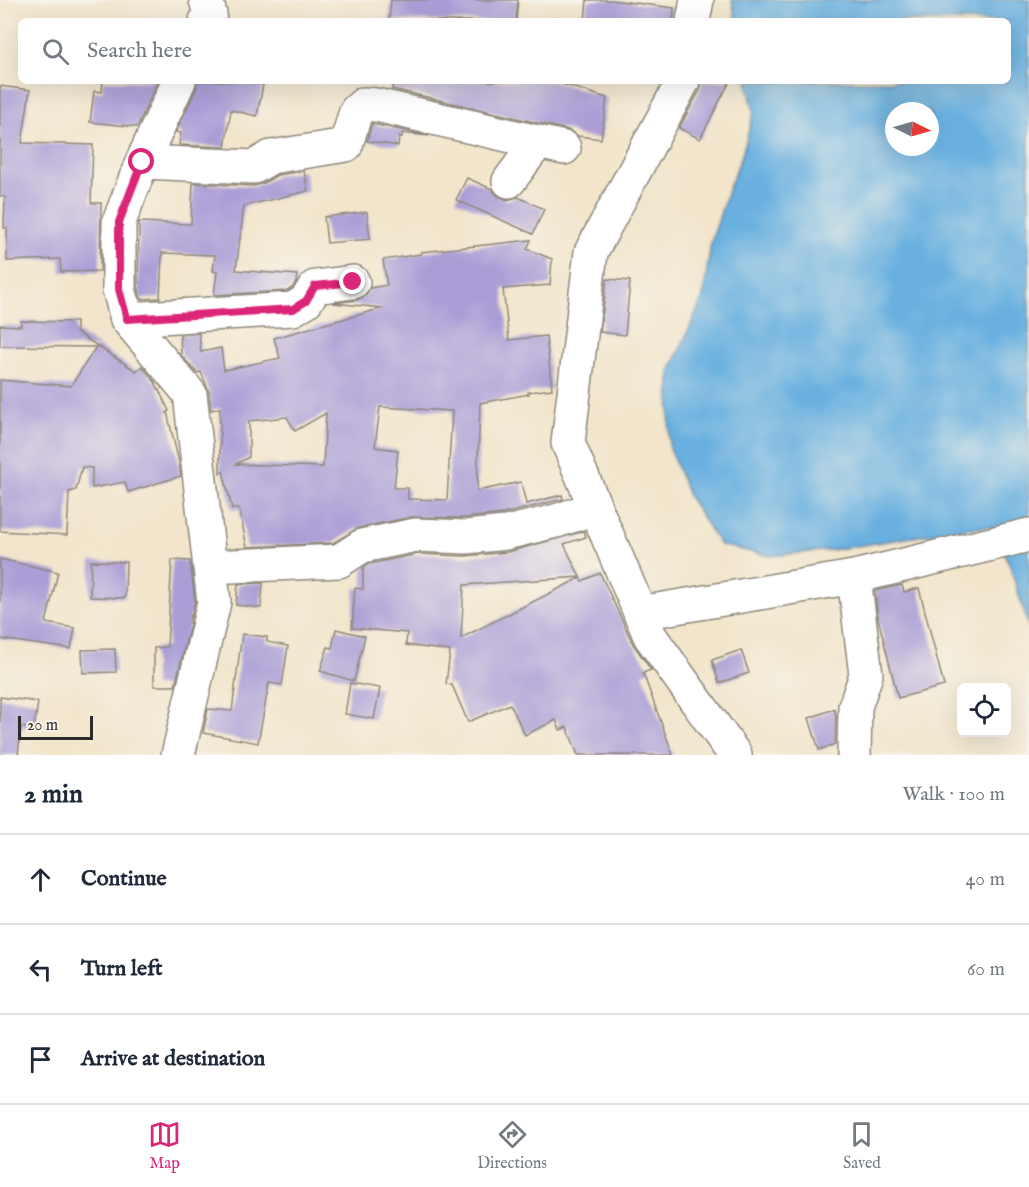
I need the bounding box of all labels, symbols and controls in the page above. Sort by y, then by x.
search box [18,18,1011,84]
icon: search [39,35,72,68]
text: Search here [87,37,192,65]
north arrow [885,102,939,156]
route start [128,148,154,174]
route end [339,268,365,294]
map controls [957,683,1011,737]
button: locate [957,683,1011,737]
scale bar [18,713,93,740]
text: 20 m [27,716,58,736]
text: 2 min [24,778,83,811]
text: Walk · 100 m [902,782,1005,807]
icon: ahead [24,863,57,896]
text: Continue [81,865,167,893]
text: 40 m [966,867,1005,892]
icon: left [24,953,57,986]
text: Turn left [81,955,163,983]
text: 60 m [967,957,1005,982]
icon: arrive [24,1043,57,1076]
text: Arrive at destination [81,1045,265,1073]
tab: Map [148,1118,181,1174]
tab: Directions [477,1118,547,1174]
tab: Saved [843,1118,881,1174]

